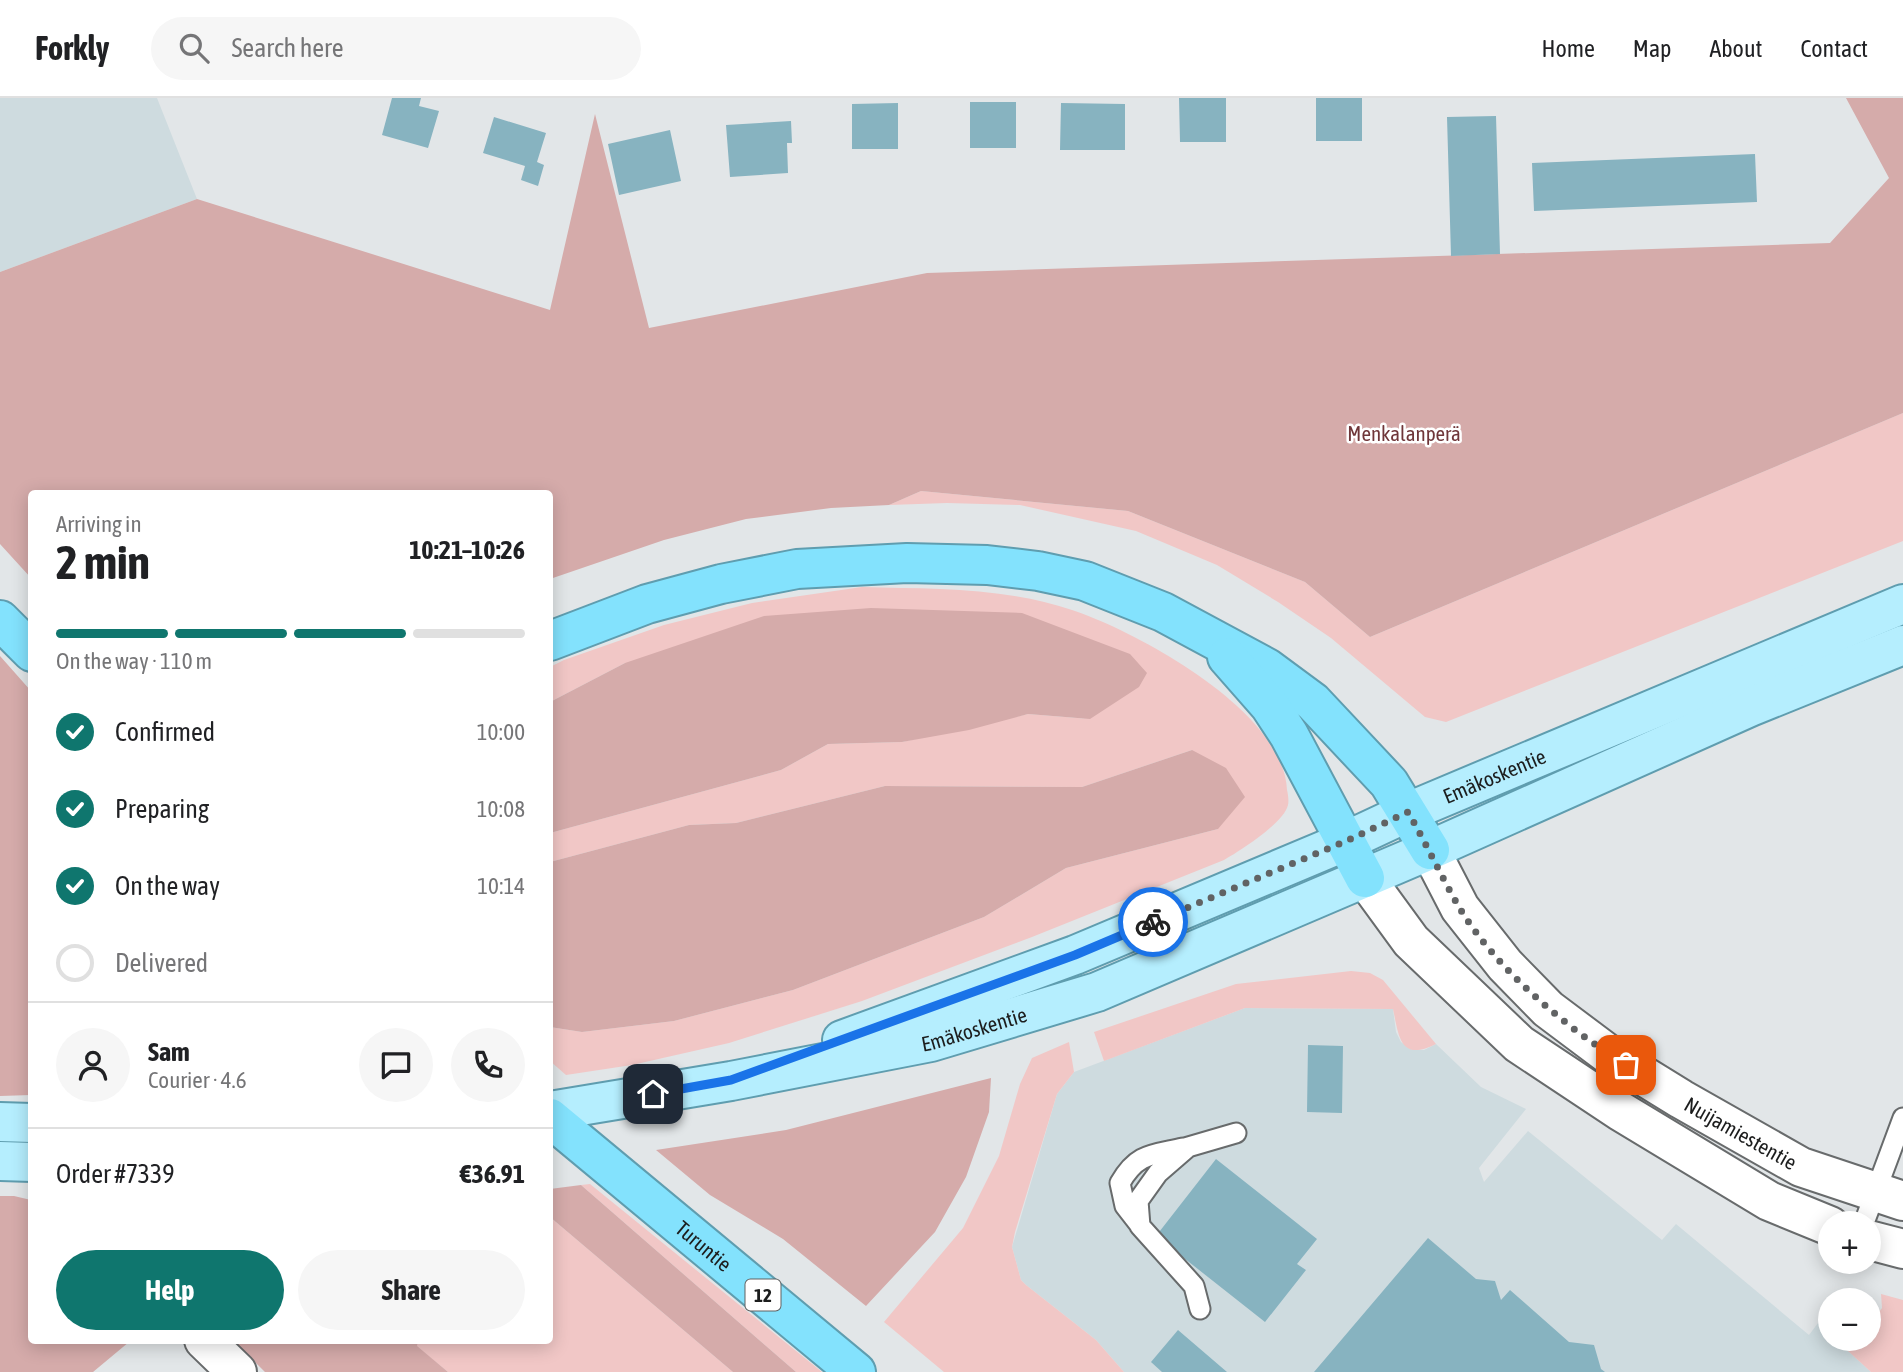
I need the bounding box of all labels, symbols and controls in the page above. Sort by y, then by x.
search box [151,17,641,80]
text: Forkly [35,29,109,67]
icon: search [175,29,213,67]
text: Search here [231,33,344,63]
text: Home [1541,35,1595,62]
text: Map [1633,35,1671,62]
text: About [1709,35,1762,62]
text: Contact [1800,35,1868,62]
park label: Menkalanperä [1347,421,1461,445]
text: Arriving in [56,511,142,537]
text: 10:21–10:26 [409,535,525,565]
text: 2 min [56,536,150,589]
text: On the way · 110 m [56,648,212,674]
icon: check [56,713,94,751]
text: Confirmed [115,717,215,747]
text: 10:00 [477,719,525,745]
street label: Emäkoskentie [1439,744,1549,808]
icon: check [56,790,94,828]
text: Preparing [115,794,209,824]
text: 10:08 [477,796,525,822]
icon: check [56,867,94,905]
text: On the way [115,871,220,901]
text: 10:14 [477,873,525,899]
courier [1118,887,1188,957]
icon: bike [1134,903,1172,941]
text: Delivered [115,948,208,978]
street label: Emäkoskentie [919,1002,1029,1056]
button: person [56,1028,130,1102]
button: chat [359,1028,433,1102]
button: phone [451,1028,525,1102]
pin [1596,1035,1656,1095]
text: Sam [148,1037,190,1067]
icon: bag [1607,1046,1645,1084]
pin [623,1064,683,1124]
text: Courier · 4.6 [148,1067,247,1093]
icon: home [634,1075,672,1113]
street label: Nuijamiestentie [1681,1092,1801,1174]
text: Order #7339 [56,1159,175,1189]
text: €36.91 [460,1159,525,1189]
map controls [1818,1211,1881,1351]
button: + [1818,1211,1881,1274]
street label: Turuntie [671,1216,737,1276]
button: Help [56,1250,284,1330]
button: Share [298,1250,525,1330]
road number: 12 [746,1280,780,1310]
button: − [1818,1288,1881,1351]

